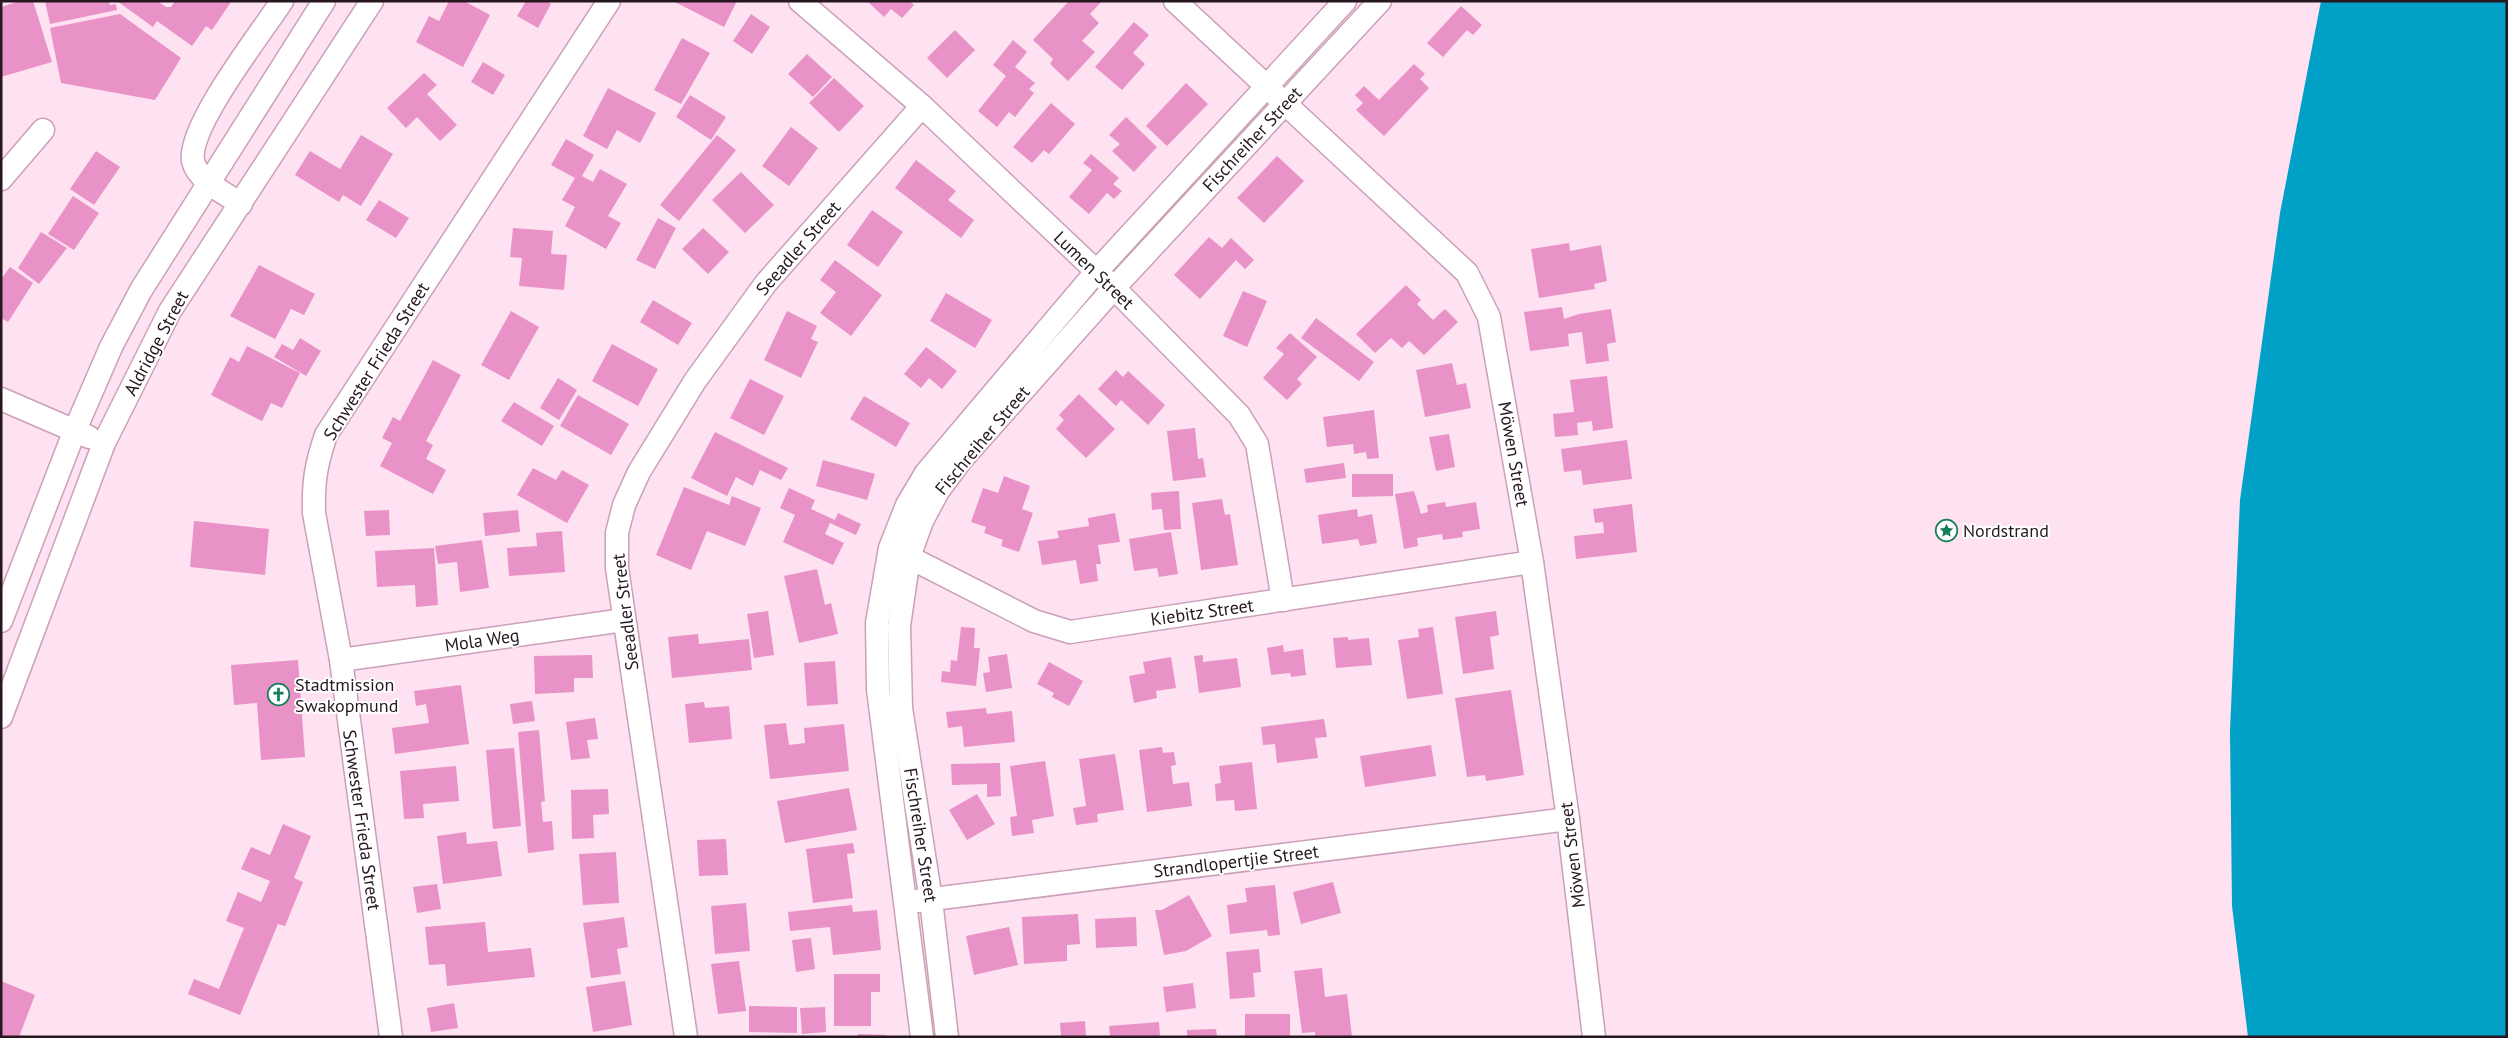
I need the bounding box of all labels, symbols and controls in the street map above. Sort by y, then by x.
street label: Fischreiher Street [1197,82,1307,196]
street label: Seeadler Street [751,196,845,300]
street label: Lumen Street [1049,226,1139,314]
street label: Schwester Frieda Street [318,278,434,444]
street label: Aldridge Street [119,287,193,399]
street label: Fischreiher Street [930,381,1034,499]
street label: Möwen Street [1493,400,1535,508]
place icon: Nordstrand [1935,518,1959,542]
place label: Nordstrand [1963,519,2049,542]
street label: Seeadler Street [606,552,644,672]
street label: Kiebitz Street [1149,593,1255,631]
street label: Mola Weg [443,623,521,657]
place label: Stadtmission Swakopmund [295,673,398,717]
church icon: Stadtmission Swakopmund [267,682,291,706]
street label: Schwester Frieda Street [338,728,386,912]
street label: Fischreiher Street [899,766,943,904]
street label: Möwen Street [1554,801,1590,909]
street label: Strandlopertjie Street [1152,839,1320,883]

